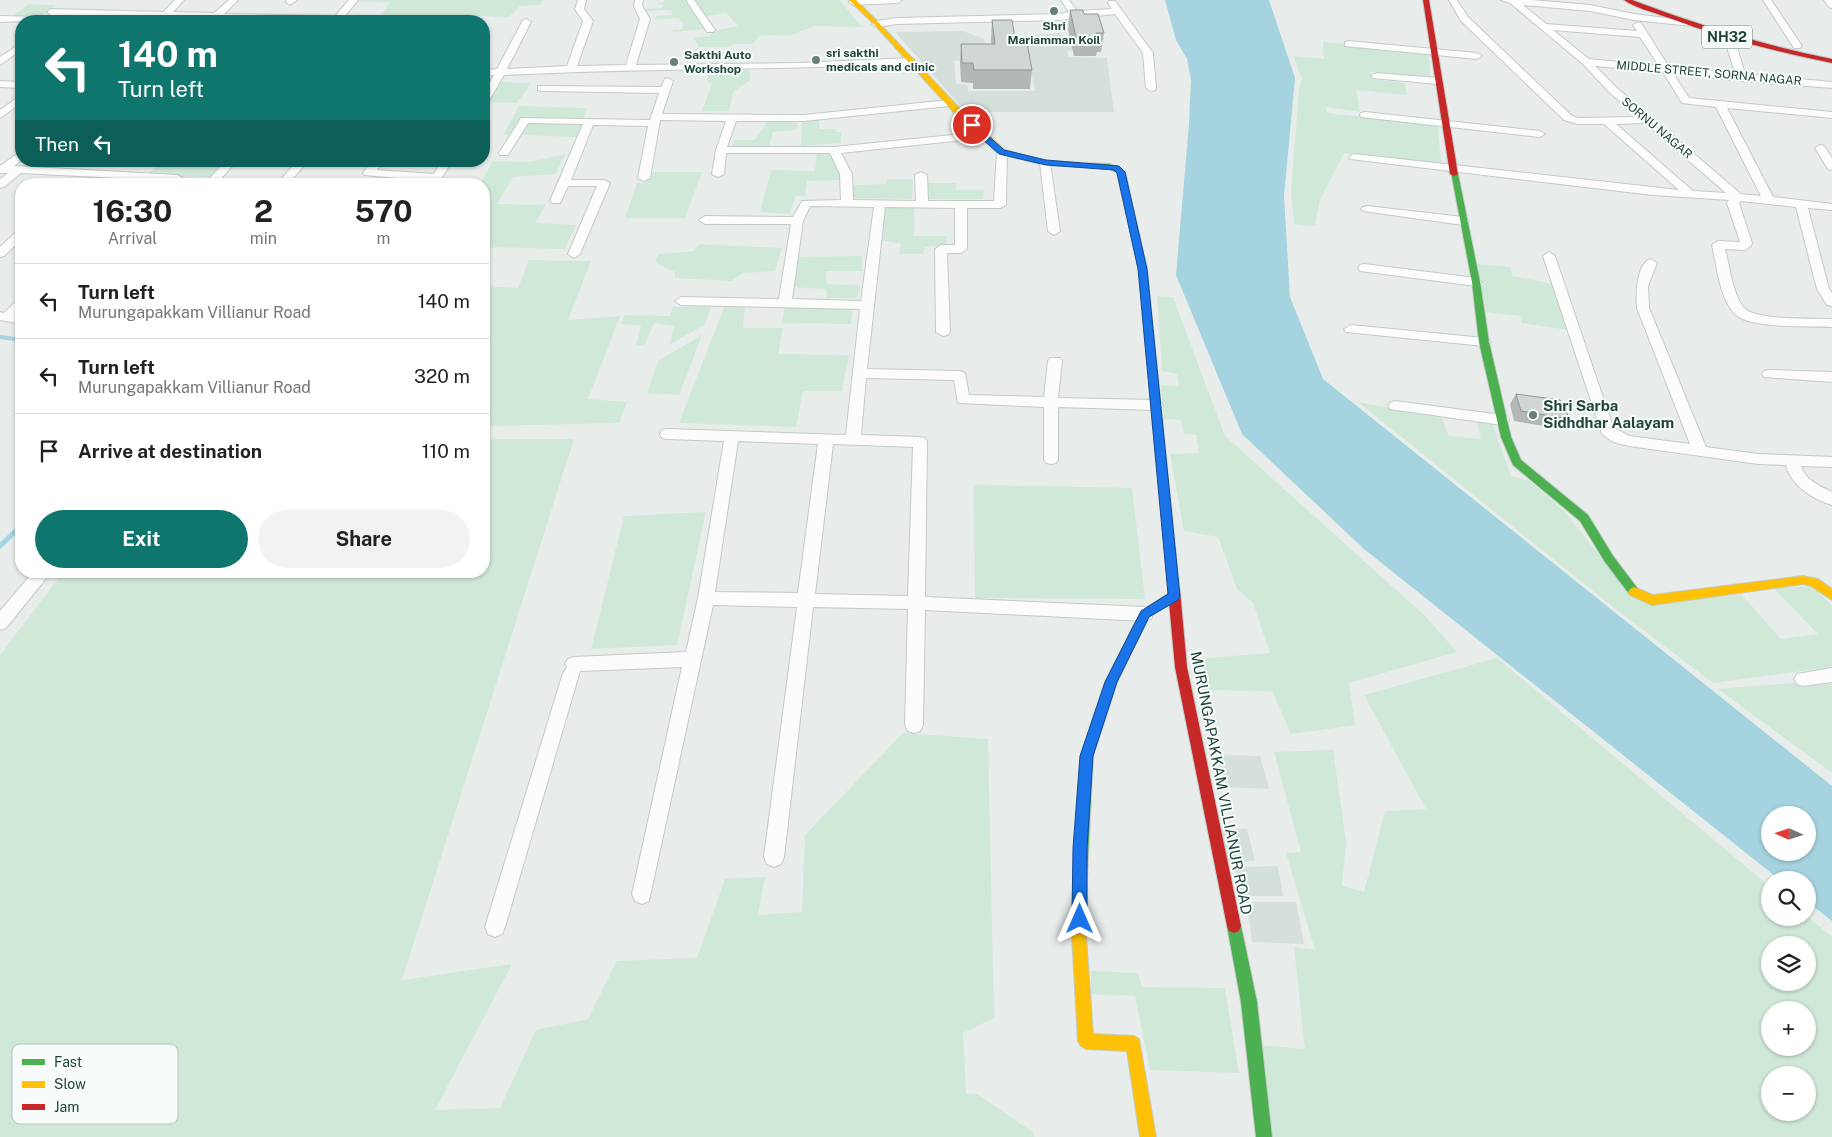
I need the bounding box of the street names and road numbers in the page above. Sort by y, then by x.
road number: NH32 [1702,26,1752,48]
street label: MIDDLE STREET, SORNA NAGAR [1616,58,1802,88]
street label: SORNU NAGAR [1619,94,1695,162]
street label: MURUNGAPAKKAM VILLIANUR ROAD [1188,650,1255,916]

